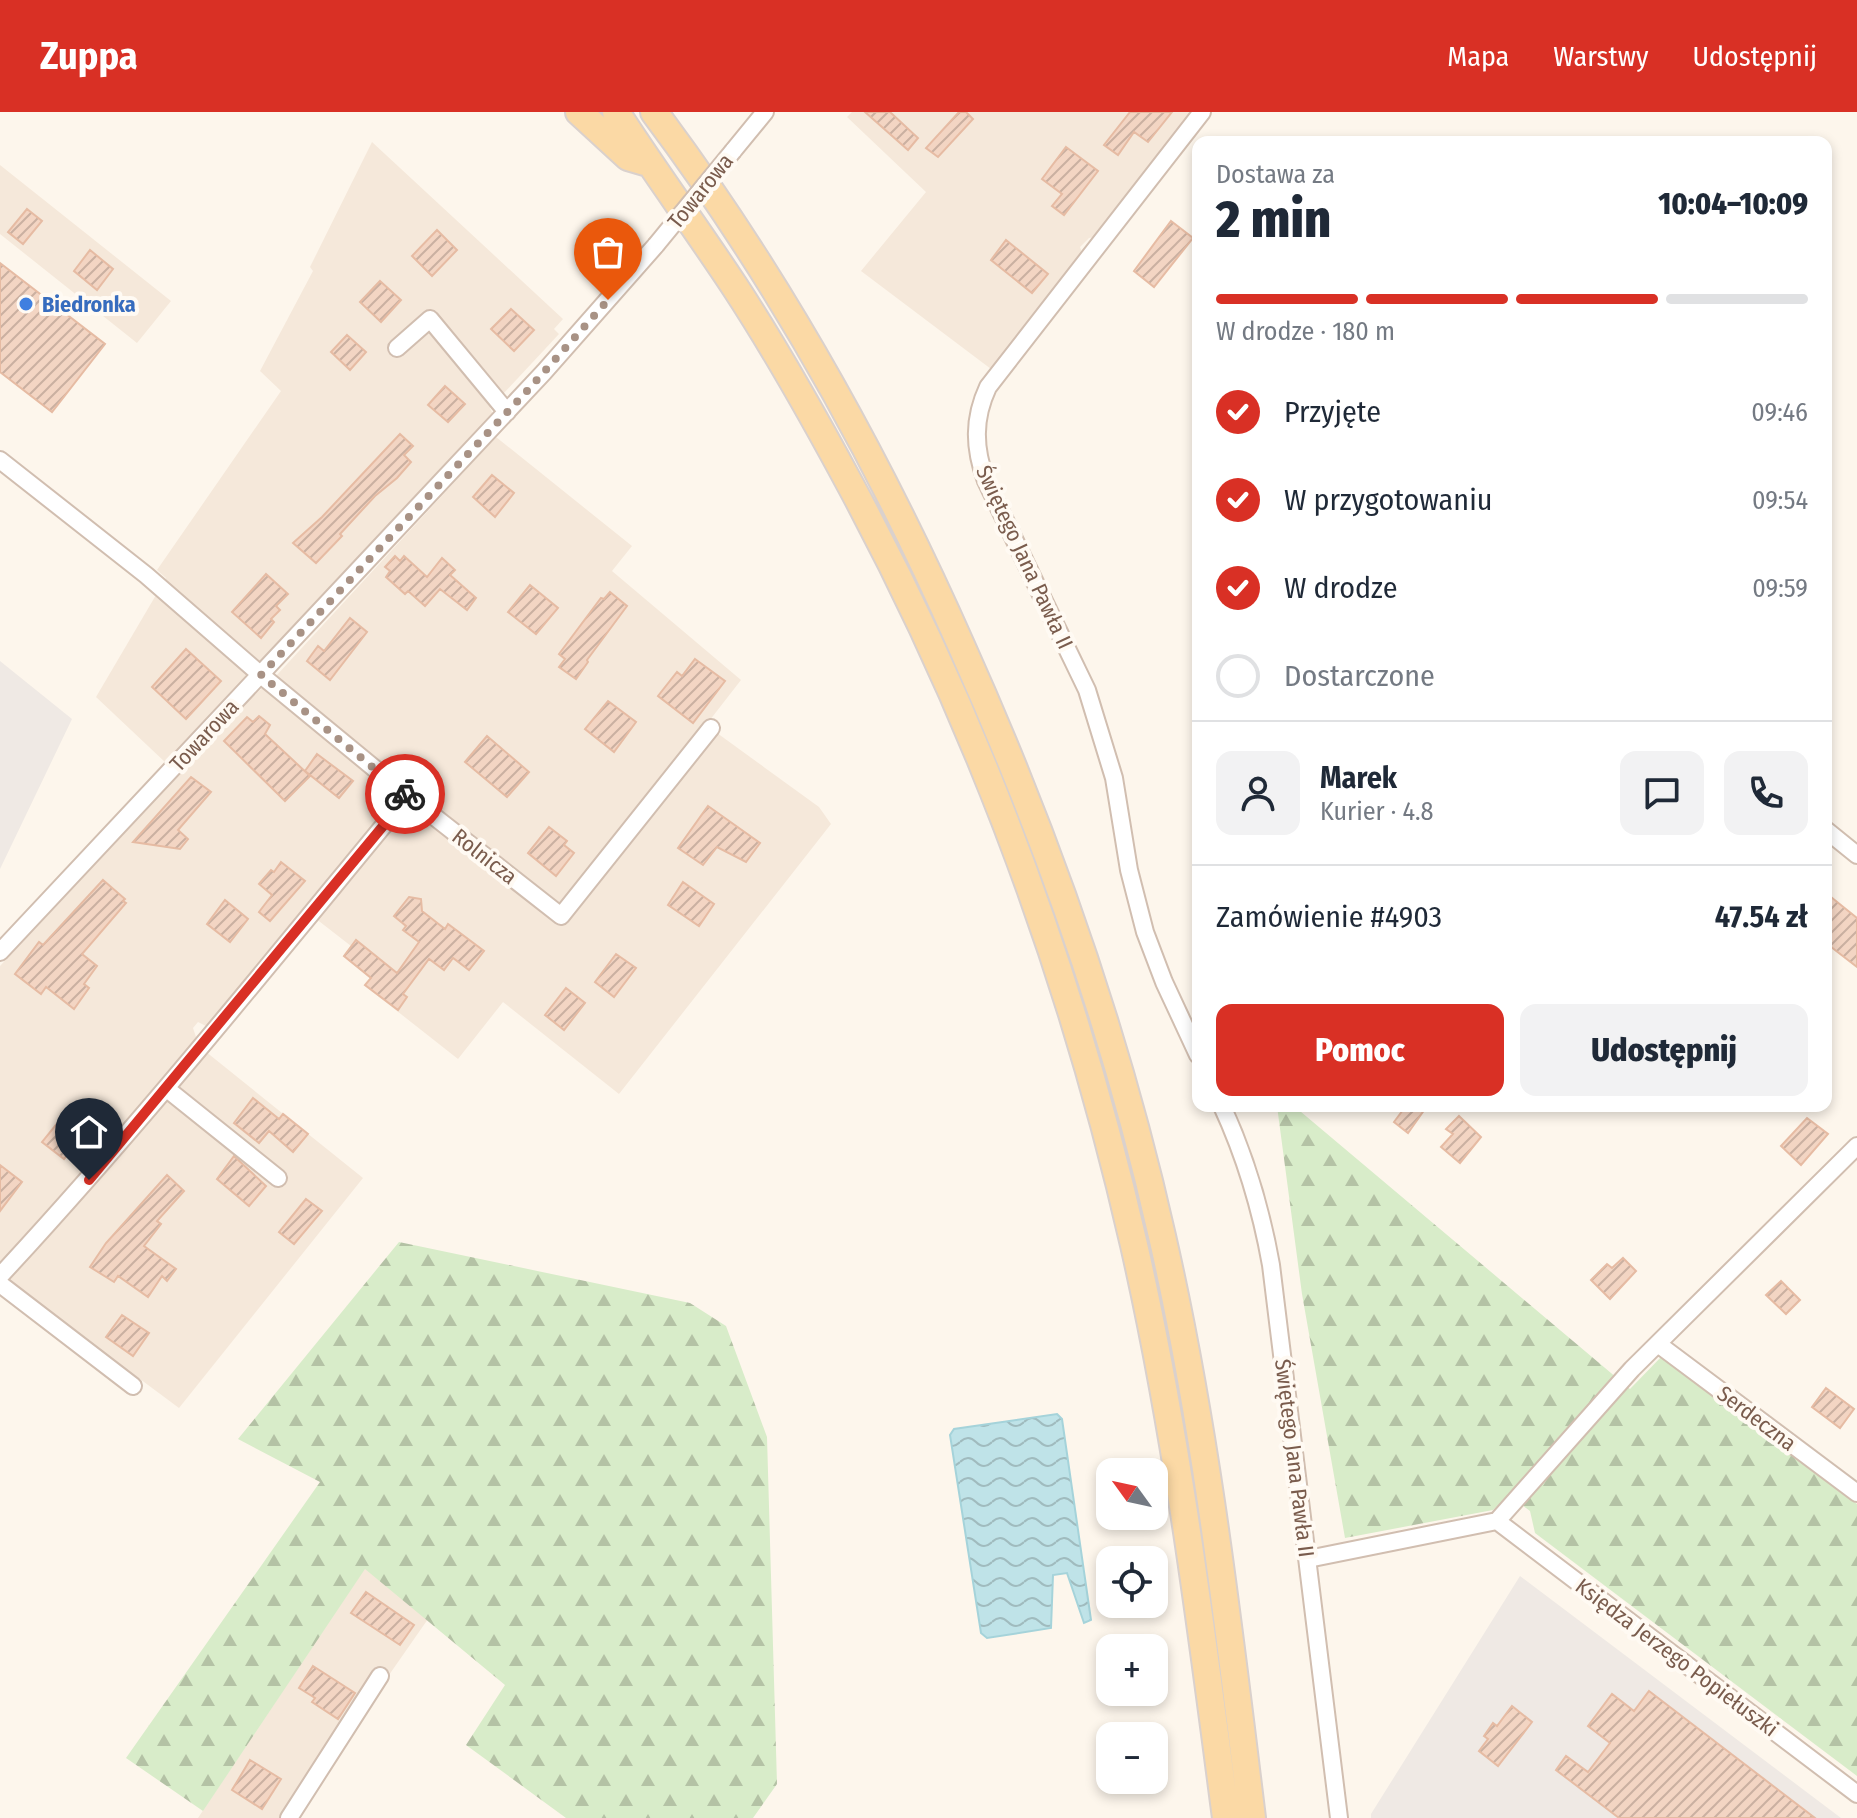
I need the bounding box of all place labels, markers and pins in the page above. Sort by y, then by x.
pin [574,218,642,300]
place label: Biedronka [42,291,136,318]
marker: Biedronka [17,295,35,313]
pin [55,1098,123,1180]

